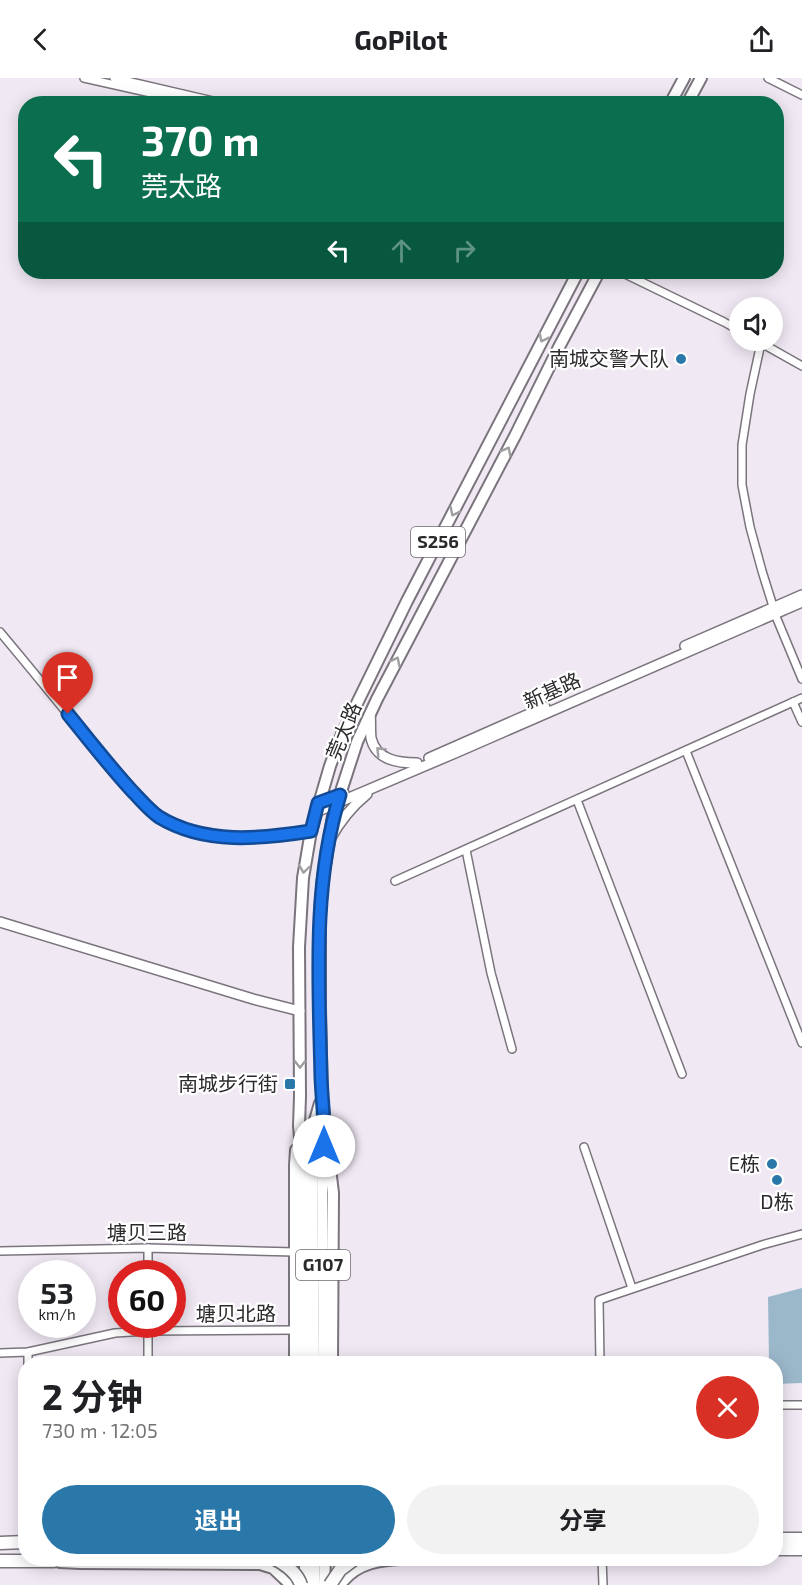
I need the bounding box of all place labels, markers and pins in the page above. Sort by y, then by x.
place label: 南城交警大队 [549,346,669,370]
marker: 南城交警大队 [674,352,688,366]
pin [42,652,93,714]
place label: 南城步行街 [178,1071,278,1095]
marker: 南城步行街 [283,1077,297,1091]
place label: E栋 [729,1151,760,1175]
marker: E栋 [765,1157,779,1171]
marker: D栋 [770,1173,784,1187]
place label: D栋 [760,1189,794,1213]

